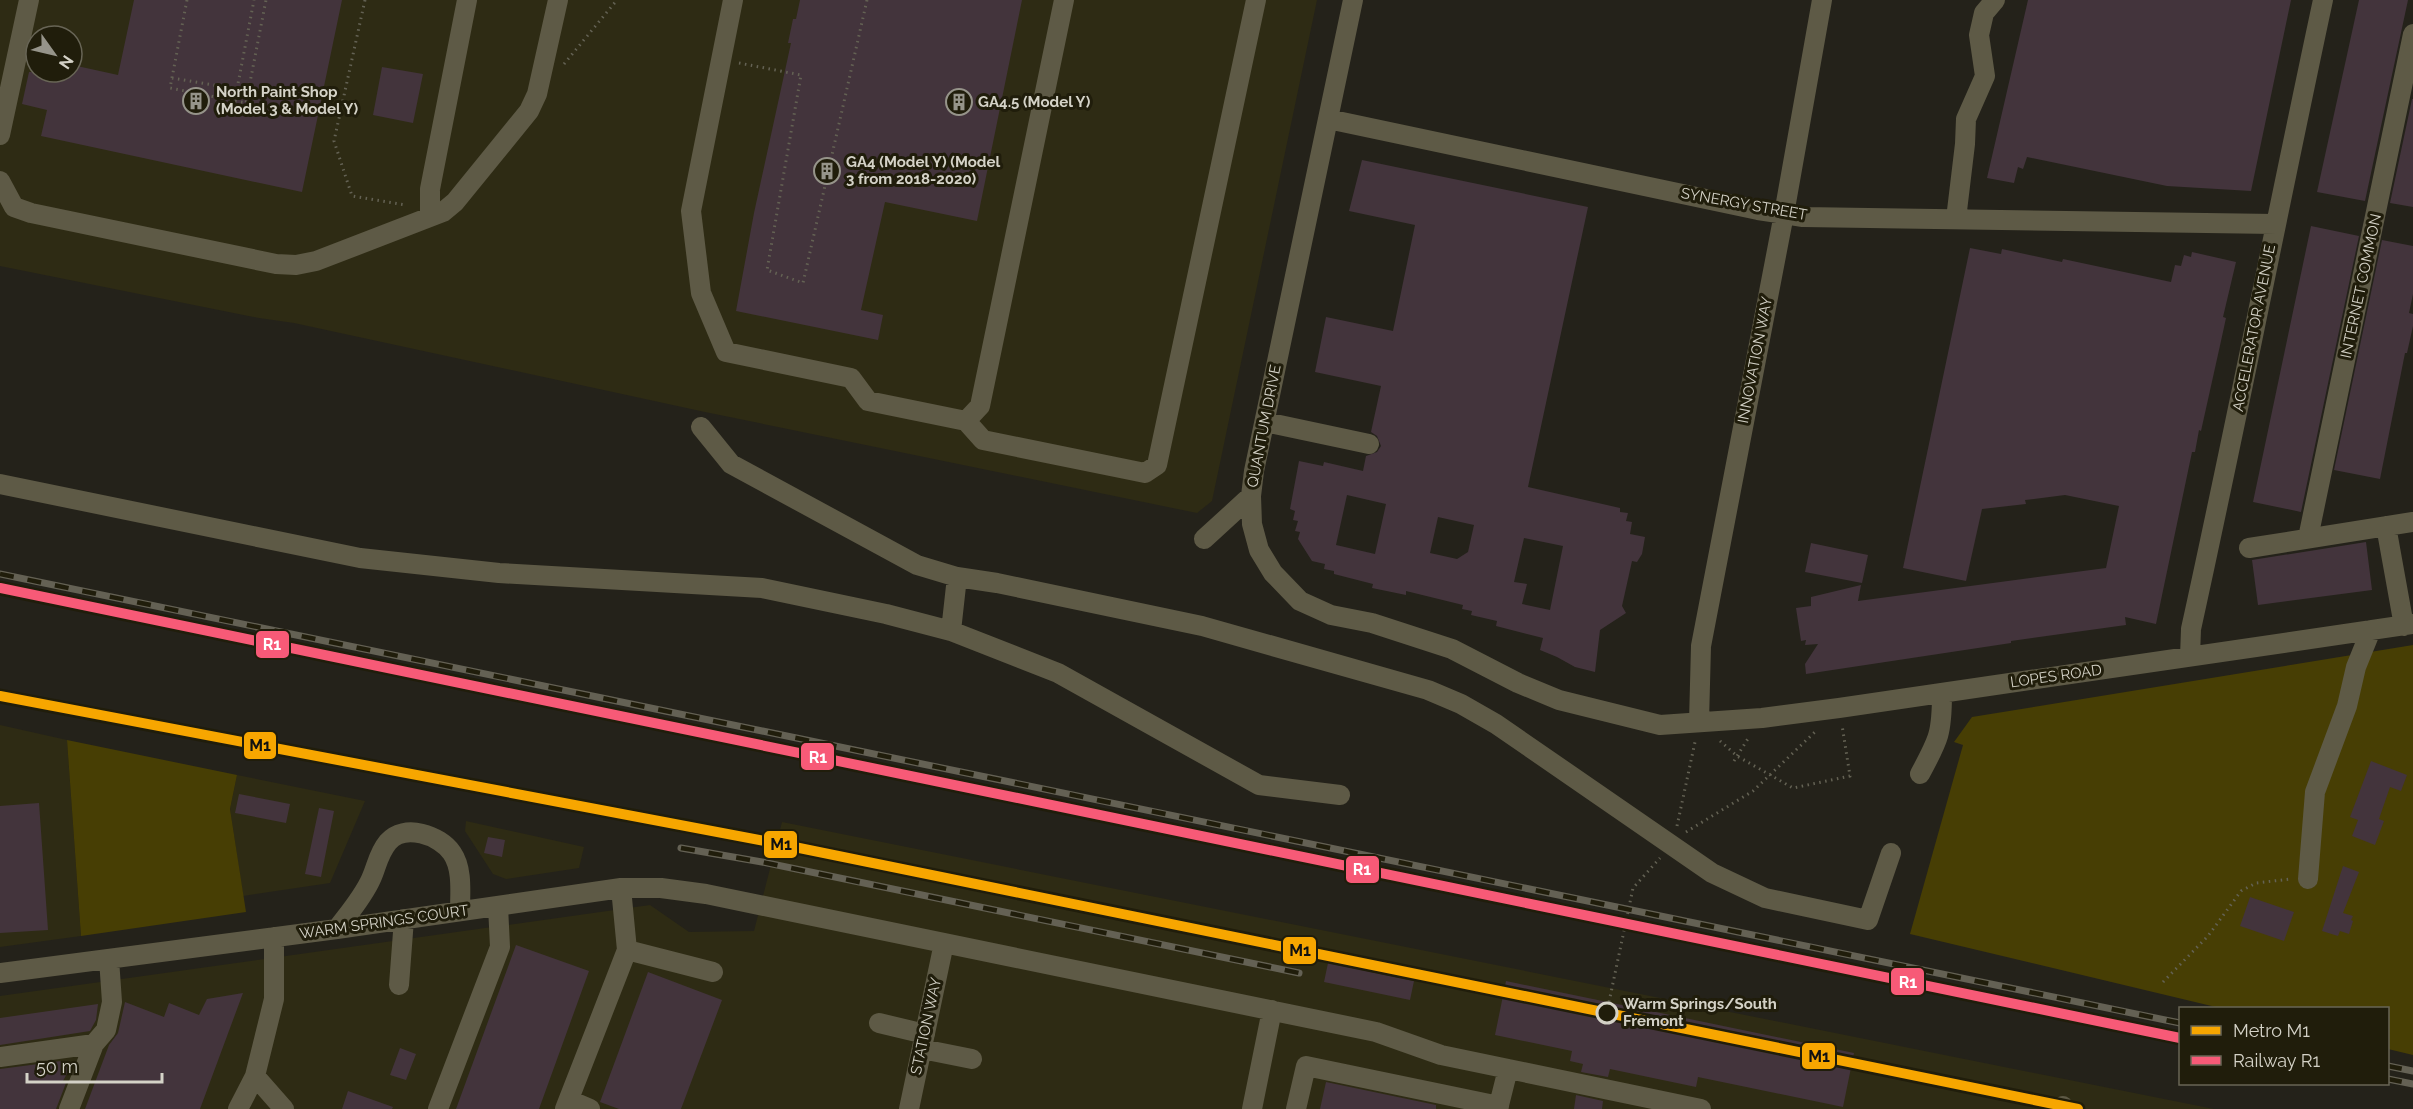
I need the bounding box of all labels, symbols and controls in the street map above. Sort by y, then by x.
north arrow [24,24,84,84]
text: N [55,52,77,72]
place label: North Paint Shop (Model 3 & Model Y) [216,83,359,118]
building icon: North Paint Shop (Model 3 & Model Y) [181,86,211,116]
building icon: GA4.5 (Model Y) [944,87,974,117]
place label: GA4.5 (Model Y) [978,93,1091,111]
place label: GA4 (Model Y) (Model 3 from 2018-2020) [846,153,1000,188]
building icon: GA4 (Model Y) (Model 3 from 2018-2020) [812,156,842,186]
street label: SYNERGY STREET [1679,184,1809,224]
street label: INTERNET COMMON [2337,212,2385,360]
street label: ACCELERATOR AVENUE [2229,243,2279,413]
street label: INNOVATION WAY [1734,295,1776,425]
street label: QUANTUM DRIVE [1243,363,1285,489]
line badge: R1 [255,630,290,659]
text: R1 [263,635,281,654]
street label: LOPES ROAD [2009,661,2103,691]
line badge: M1 [243,731,277,760]
text: M1 [249,736,271,755]
line badge: R1 [800,742,835,771]
text: R1 [809,748,827,767]
line badge: M1 [763,830,798,859]
text: M1 [770,835,792,854]
line badge: R1 [1345,855,1380,884]
text: R1 [1353,860,1371,879]
street label: WARM SPRINGS COURT [298,901,470,943]
line badge: M1 [1282,936,1317,965]
text: M1 [1289,941,1311,960]
line badge: R1 [1890,967,1925,996]
text: R1 [1899,973,1917,992]
street label: STATION WAY [907,976,945,1076]
place label: Warm Springs/South Fremont [1623,995,1777,1030]
marker: Warm Springs/South Fremont [1596,1002,1618,1024]
legend [2179,1007,2389,1085]
text: Metro M1 [2233,1020,2310,1041]
line badge: M1 [1801,1042,1836,1070]
scale bar [27,1046,162,1084]
text: M1 [1808,1047,1830,1066]
text: Railway R1 [2233,1050,2320,1071]
text: 50 m [36,1056,78,1077]

